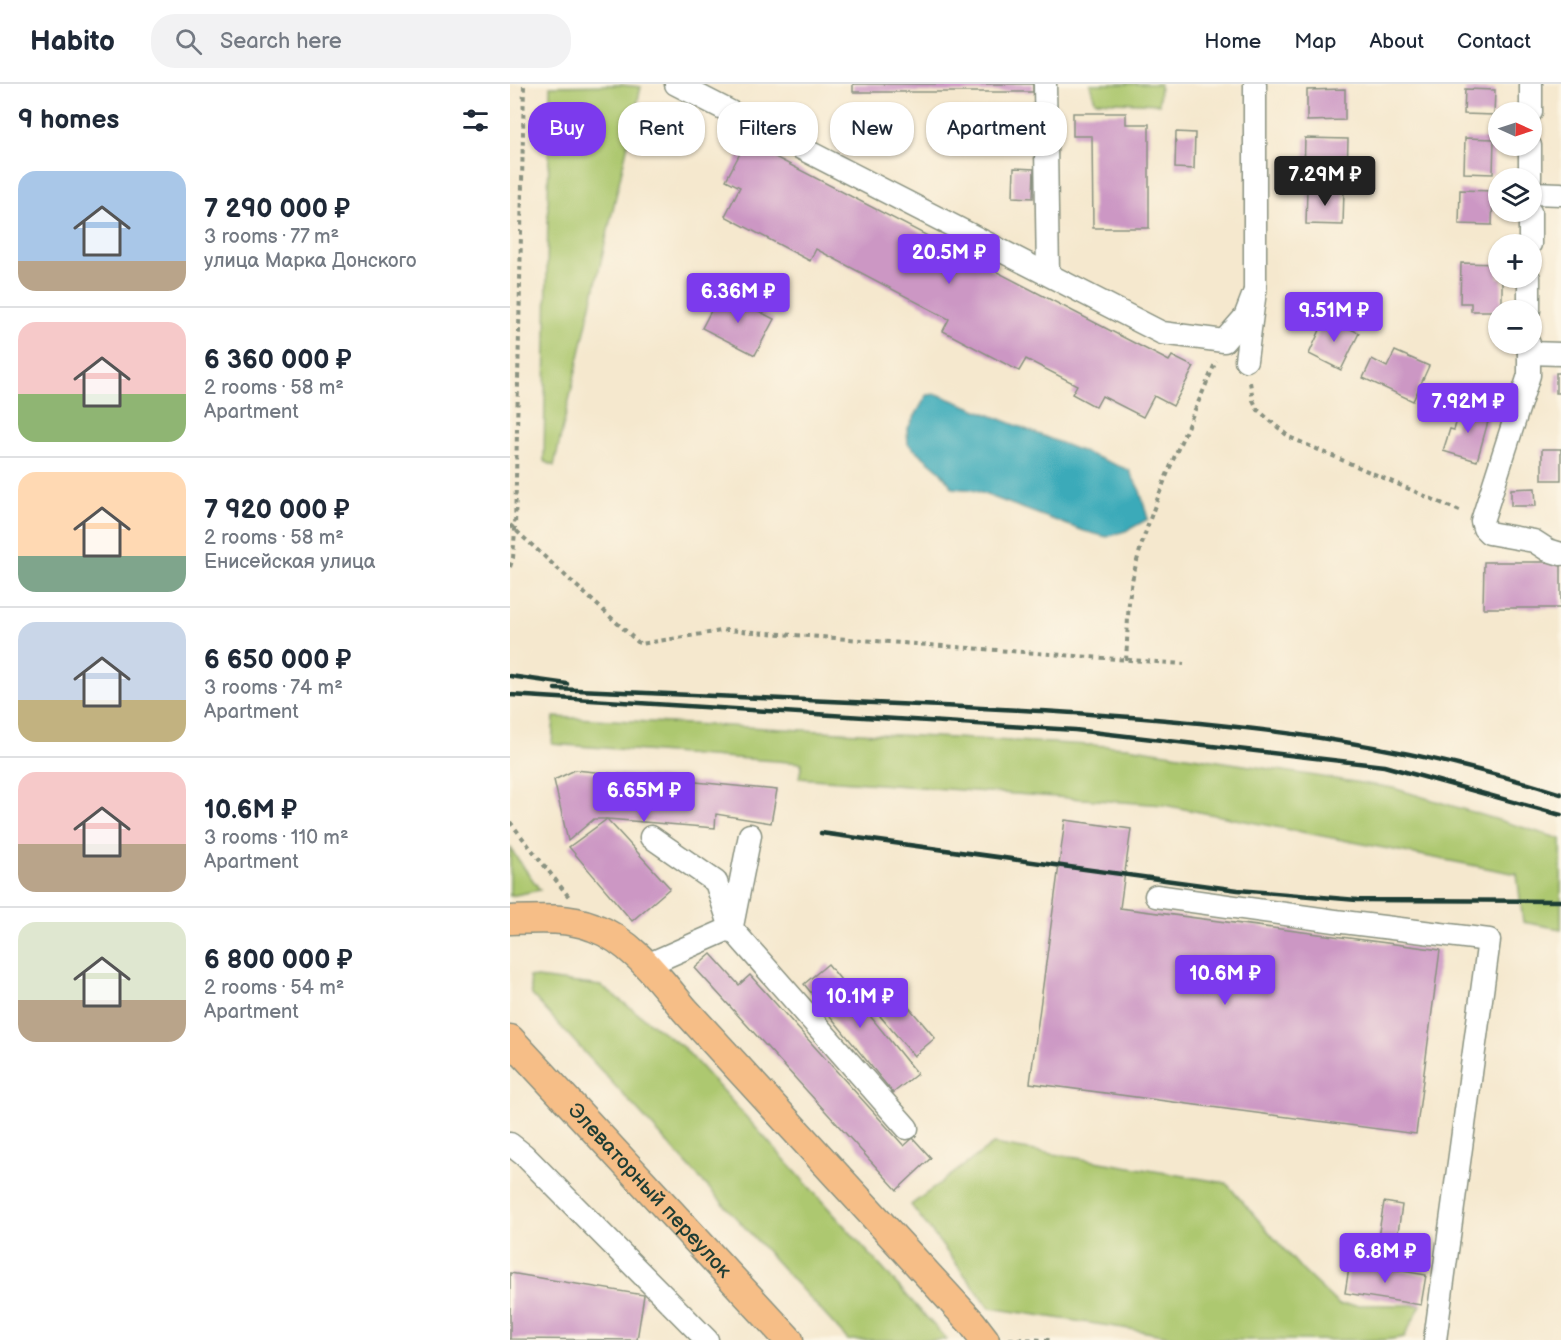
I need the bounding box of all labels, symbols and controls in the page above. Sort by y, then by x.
search box [151,14,571,68]
text: Habito [30,25,115,58]
icon: search [172,25,205,58]
text: Search here [220,28,342,55]
text: Home [1204,29,1261,54]
text: Map [1294,29,1336,54]
text: About [1369,29,1424,54]
text: Contact [1457,29,1531,54]
chip: Buy [528,102,606,156]
chip: Rent [618,102,705,156]
chip: Filters [717,102,818,156]
chip: New [830,102,914,156]
chip: Apartment [926,102,1067,156]
north arrow [1488,102,1542,156]
map controls [1488,102,1542,354]
icon: filters [459,104,492,137]
text: 9 homes [18,105,119,136]
pin: 7.29M ₽ [1270,156,1380,207]
text: 7.29M ₽ [1288,163,1362,187]
button: layers [1488,168,1542,222]
text: 7 290 000 ₽ [204,194,350,225]
icon: home [66,195,138,267]
text: 3 rooms · 77 m² [204,225,339,249]
pin: 20.5M ₽ [894,234,1004,285]
button: + [1488,234,1542,288]
text: 20.5M ₽ [912,241,986,265]
text: улица Марка Донского [204,249,416,273]
pin: 6.36M ₽ [683,273,793,324]
text: 6.36M ₽ [701,280,775,304]
pin: 9.51M ₽ [1279,292,1389,343]
text: 9.51M ₽ [1299,299,1369,323]
button: − [1488,300,1542,354]
text: 6 360 000 ₽ [204,345,352,376]
icon: home [66,346,138,418]
text: 2 rooms · 58 m² [204,376,344,400]
pin: 7.92M ₽ [1413,383,1523,434]
text: 7.92M ₽ [1431,390,1505,414]
text: Apartment [204,400,299,424]
text: 7 920 000 ₽ [204,495,350,526]
icon: home [66,496,138,568]
text: 2 rooms · 58 m² [204,526,344,550]
text: Енисейская улица [204,550,376,574]
text: 6 650 000 ₽ [204,645,352,676]
icon: home [66,646,138,718]
text: 3 rooms · 74 m² [204,676,343,700]
text: Apartment [204,700,299,724]
pin: 6.65M ₽ [589,772,699,823]
text: 6.65M ₽ [607,779,681,803]
text: 10.6M ₽ [204,795,297,826]
icon: home [66,796,138,868]
text: 3 rooms · 110 m² [204,826,349,850]
text: Apartment [204,850,299,874]
text: 6 800 000 ₽ [204,945,353,976]
icon: home [66,946,138,1018]
pin: 10.6M ₽ [1170,955,1280,1006]
text: 10.6M ₽ [1189,962,1261,986]
text: 2 rooms · 54 m² [204,976,344,1000]
pin: 10.1M ₽ [805,978,915,1029]
text: 10.1M ₽ [826,985,894,1009]
text: Apartment [204,1000,299,1024]
street label: Элеваторный переулок [563,1098,737,1283]
pin: 6.8M ₽ [1336,1233,1434,1284]
text: 6.8M ₽ [1354,1240,1416,1264]

